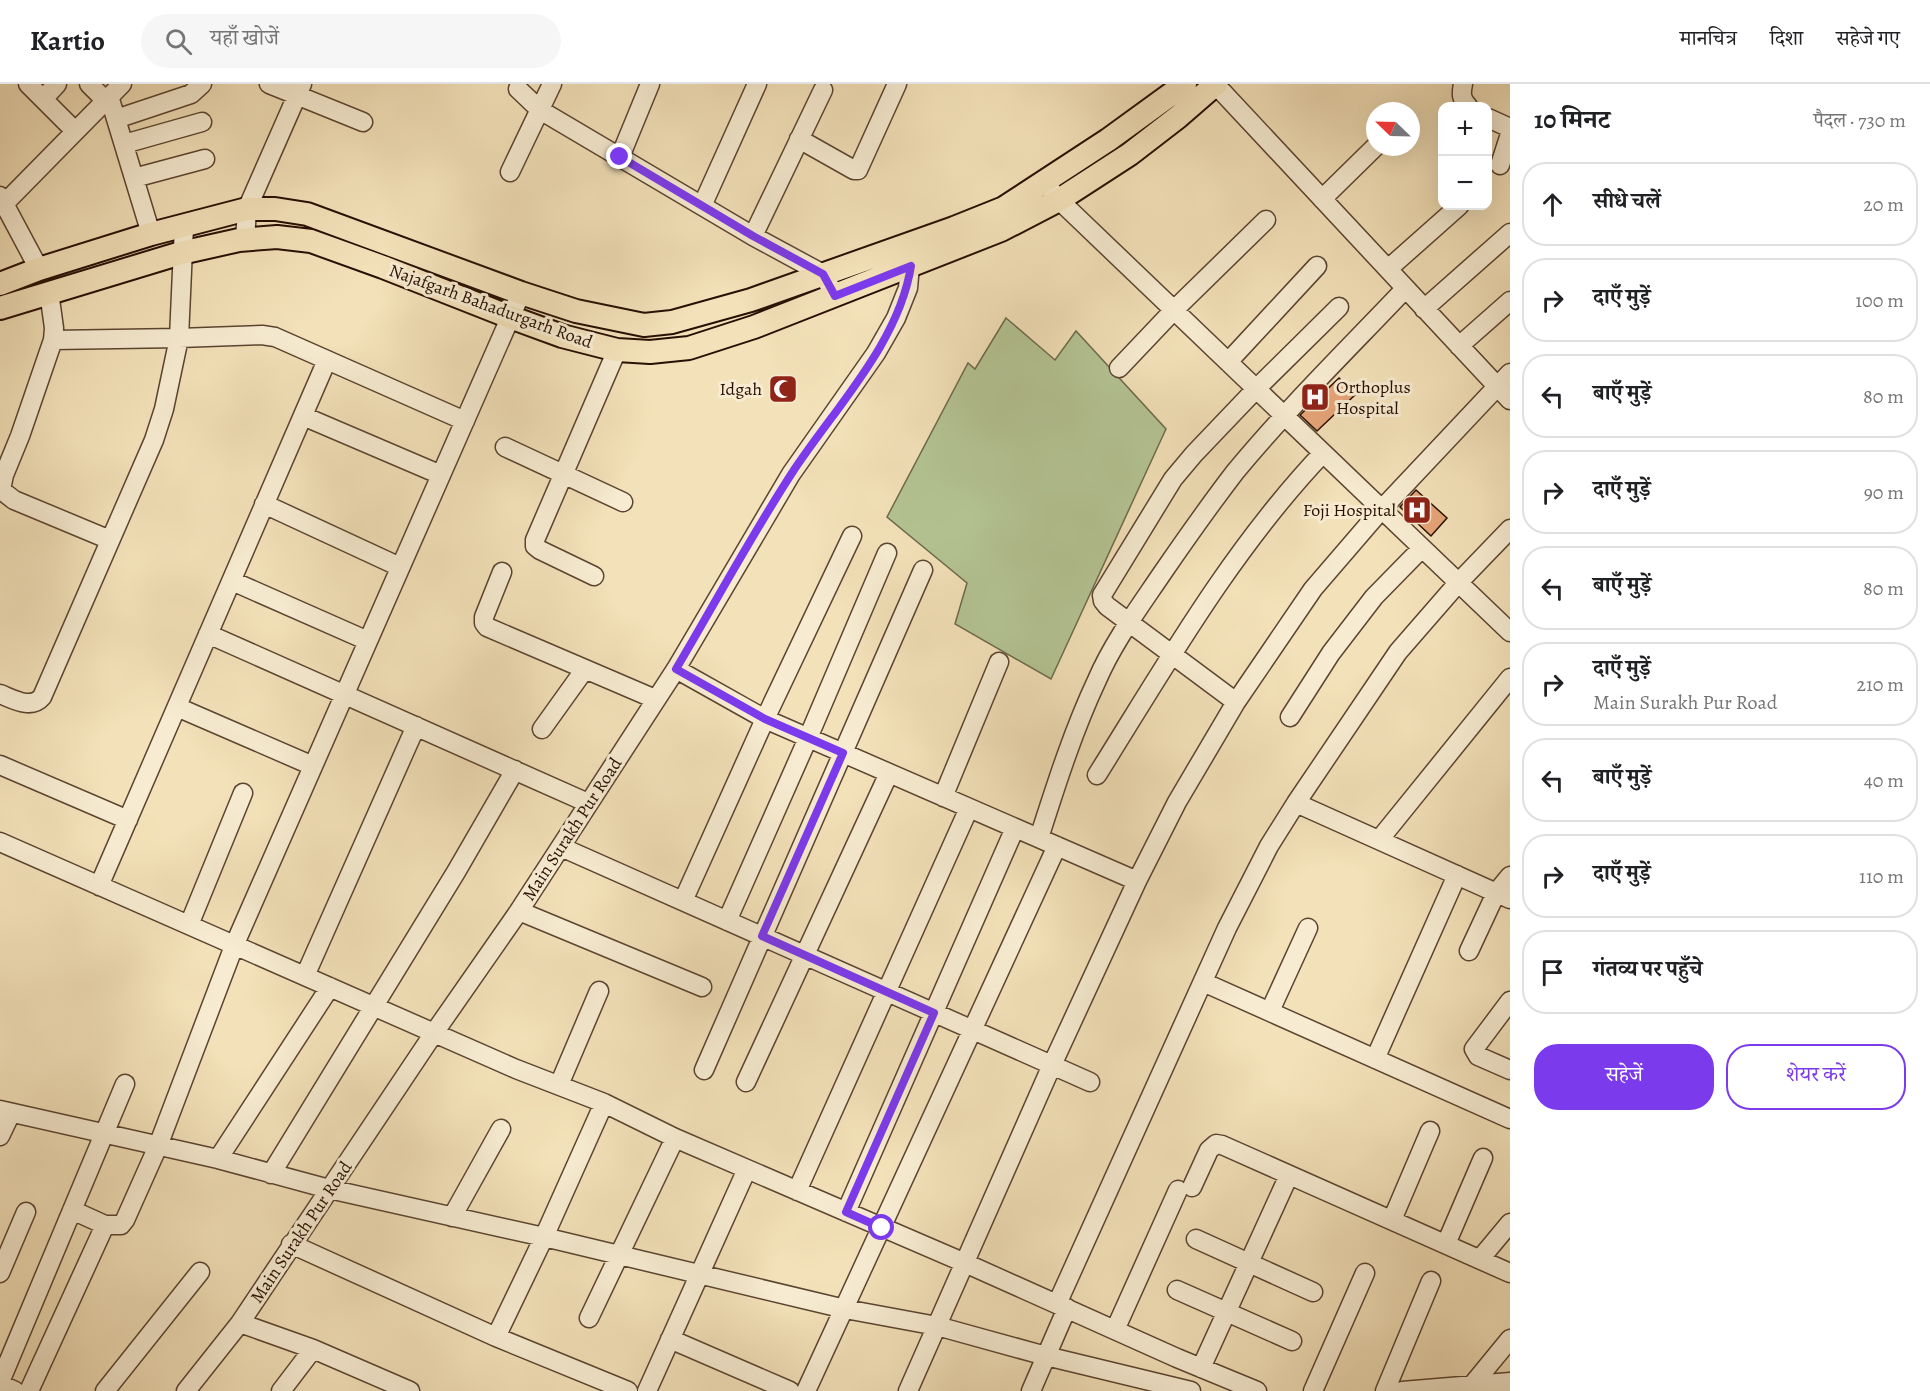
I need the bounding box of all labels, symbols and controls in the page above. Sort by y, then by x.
search box [141,14,561,68]
text: Kartio [30,22,105,60]
text: यहाँ खोजें [210,23,279,53]
text: मानचित्र [1680,24,1737,52]
text: दिशा [1770,24,1803,52]
text: सहेजे गए [1836,24,1900,52]
icon: search [162,25,195,58]
north arrow [1366,102,1420,156]
map controls [1438,102,1492,210]
button: + [1438,102,1492,156]
text: 10 मिनट [1534,102,1610,137]
text: पैदल · 730 m [1813,107,1906,134]
route end [606,143,632,169]
button: − [1438,156,1492,210]
text: सीधे चलें [1593,186,1661,216]
icon: ahead [1536,188,1569,221]
text: 20 m [1863,191,1904,218]
street label: Najafgarh Bahadurgarh Road [386,258,596,354]
text: दाएँ मुड़ें [1593,282,1651,312]
icon: right [1536,284,1569,317]
text: 100 m [1855,287,1904,314]
mosque icon: Idgah [767,373,799,405]
place label: Orthoplus Hospital [1336,375,1411,420]
place label: Idgah [719,377,762,401]
text: बाएँ मुड़ें [1593,378,1651,408]
icon: left [1536,380,1569,413]
hospital icon: Orthoplus Hospital [1299,381,1331,413]
text: 80 m [1863,383,1904,410]
text: दाएँ मुड़ें [1593,474,1651,504]
icon: right [1536,476,1569,509]
text: 90 m [1864,479,1904,506]
hospital icon: Foji Hospital [1401,494,1433,526]
place label: Foji Hospital [1303,498,1397,522]
text: बाएँ मुड़ें [1593,570,1651,600]
icon: left [1536,572,1569,605]
text: 80 m [1863,575,1904,602]
text: दाएँ मुड़ें [1593,653,1651,683]
icon: right [1536,668,1569,701]
text: 210 m [1856,671,1904,698]
text: Main Surakh Pur Road [1593,689,1778,716]
street label: Main Surakh Pur Road [517,753,627,905]
text: बाएँ मुड़ें [1593,762,1651,792]
icon: left [1536,764,1569,797]
text: 40 m [1864,767,1904,794]
text: दाएँ मुड़ें [1593,858,1651,888]
icon: right [1536,860,1569,893]
text: 110 m [1859,863,1904,890]
text: गंतव्य पर पहुँचे [1593,954,1702,984]
icon: arrive [1536,956,1569,989]
button: सहेजें [1534,1044,1714,1110]
button: शेयर करें [1726,1044,1906,1110]
street label: Main Surakh Pur Road [245,1156,358,1308]
route start [868,1214,894,1240]

